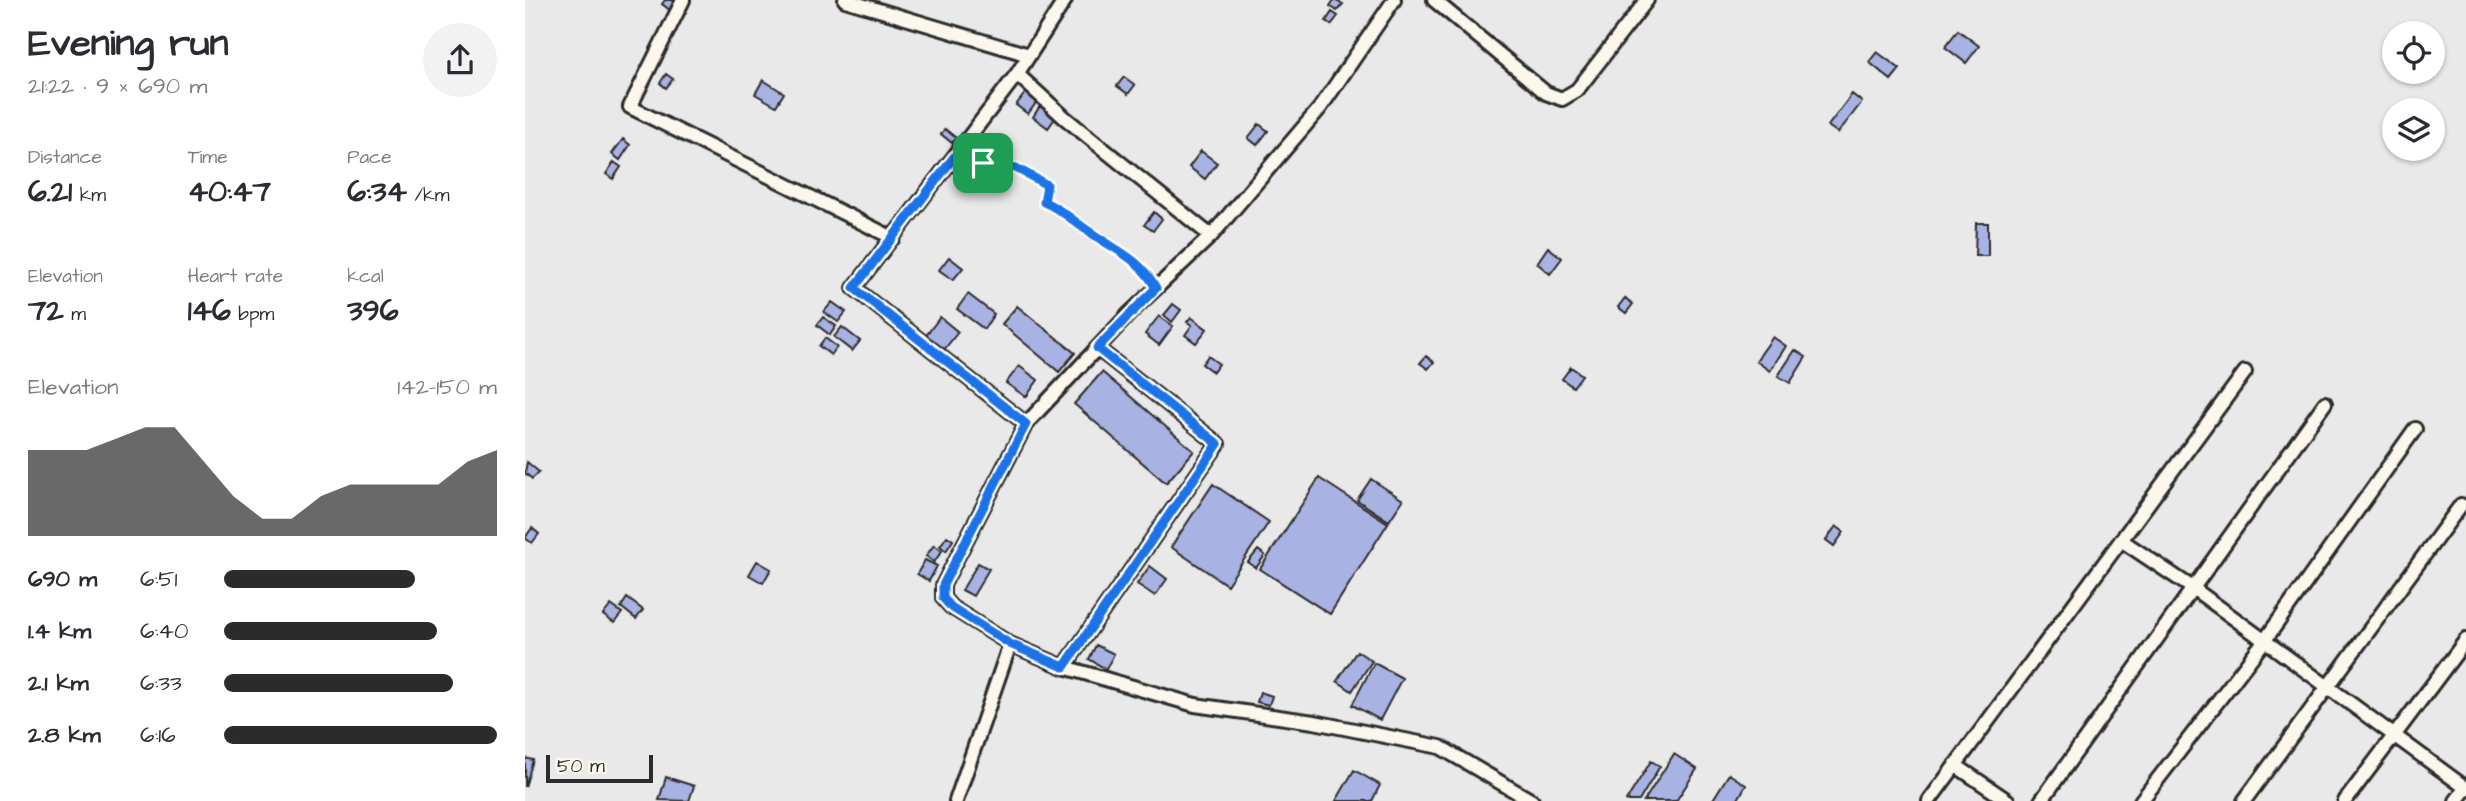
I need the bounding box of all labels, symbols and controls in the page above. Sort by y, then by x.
text: Evening run [28,18,229,70]
map controls [2382,21,2445,161]
button: locate [2382,21,2445,84]
button: share [423,23,497,97]
text: 21:22 · 9 × 690 m [28,70,207,102]
button: layers [2382,98,2445,161]
pin [953,133,1013,193]
text: Distance [28,144,102,171]
text: Time [188,144,227,171]
text: Pace [347,144,391,171]
icon: arrive [964,144,1002,182]
text: 6.21 [28,171,72,213]
text: 40:47 [188,171,271,213]
text: 6:34 [347,171,407,213]
text: km [72,182,106,209]
text: /km [407,182,450,209]
text: Elevation [28,263,103,290]
text: Heart rate [188,263,283,290]
text: kcal [347,263,384,290]
text: 72 [28,290,64,332]
text: 146 [188,290,231,332]
text: 396 [347,290,398,332]
text: m [64,301,86,328]
text: bpm [231,301,274,328]
text: Elevation [28,371,119,403]
text: 142–150 m [397,371,497,403]
text: 690 m [28,563,97,595]
text: 6:51 [140,563,178,595]
text: 1.4 km [28,615,91,647]
text: 6:40 [140,615,188,647]
text: 2.1 km [28,667,89,699]
text: 6:33 [140,667,182,699]
text: 2.8 km [28,719,101,751]
text: 6:16 [140,719,176,751]
scale bar [546,752,653,784]
text: 50 m [557,753,605,780]

